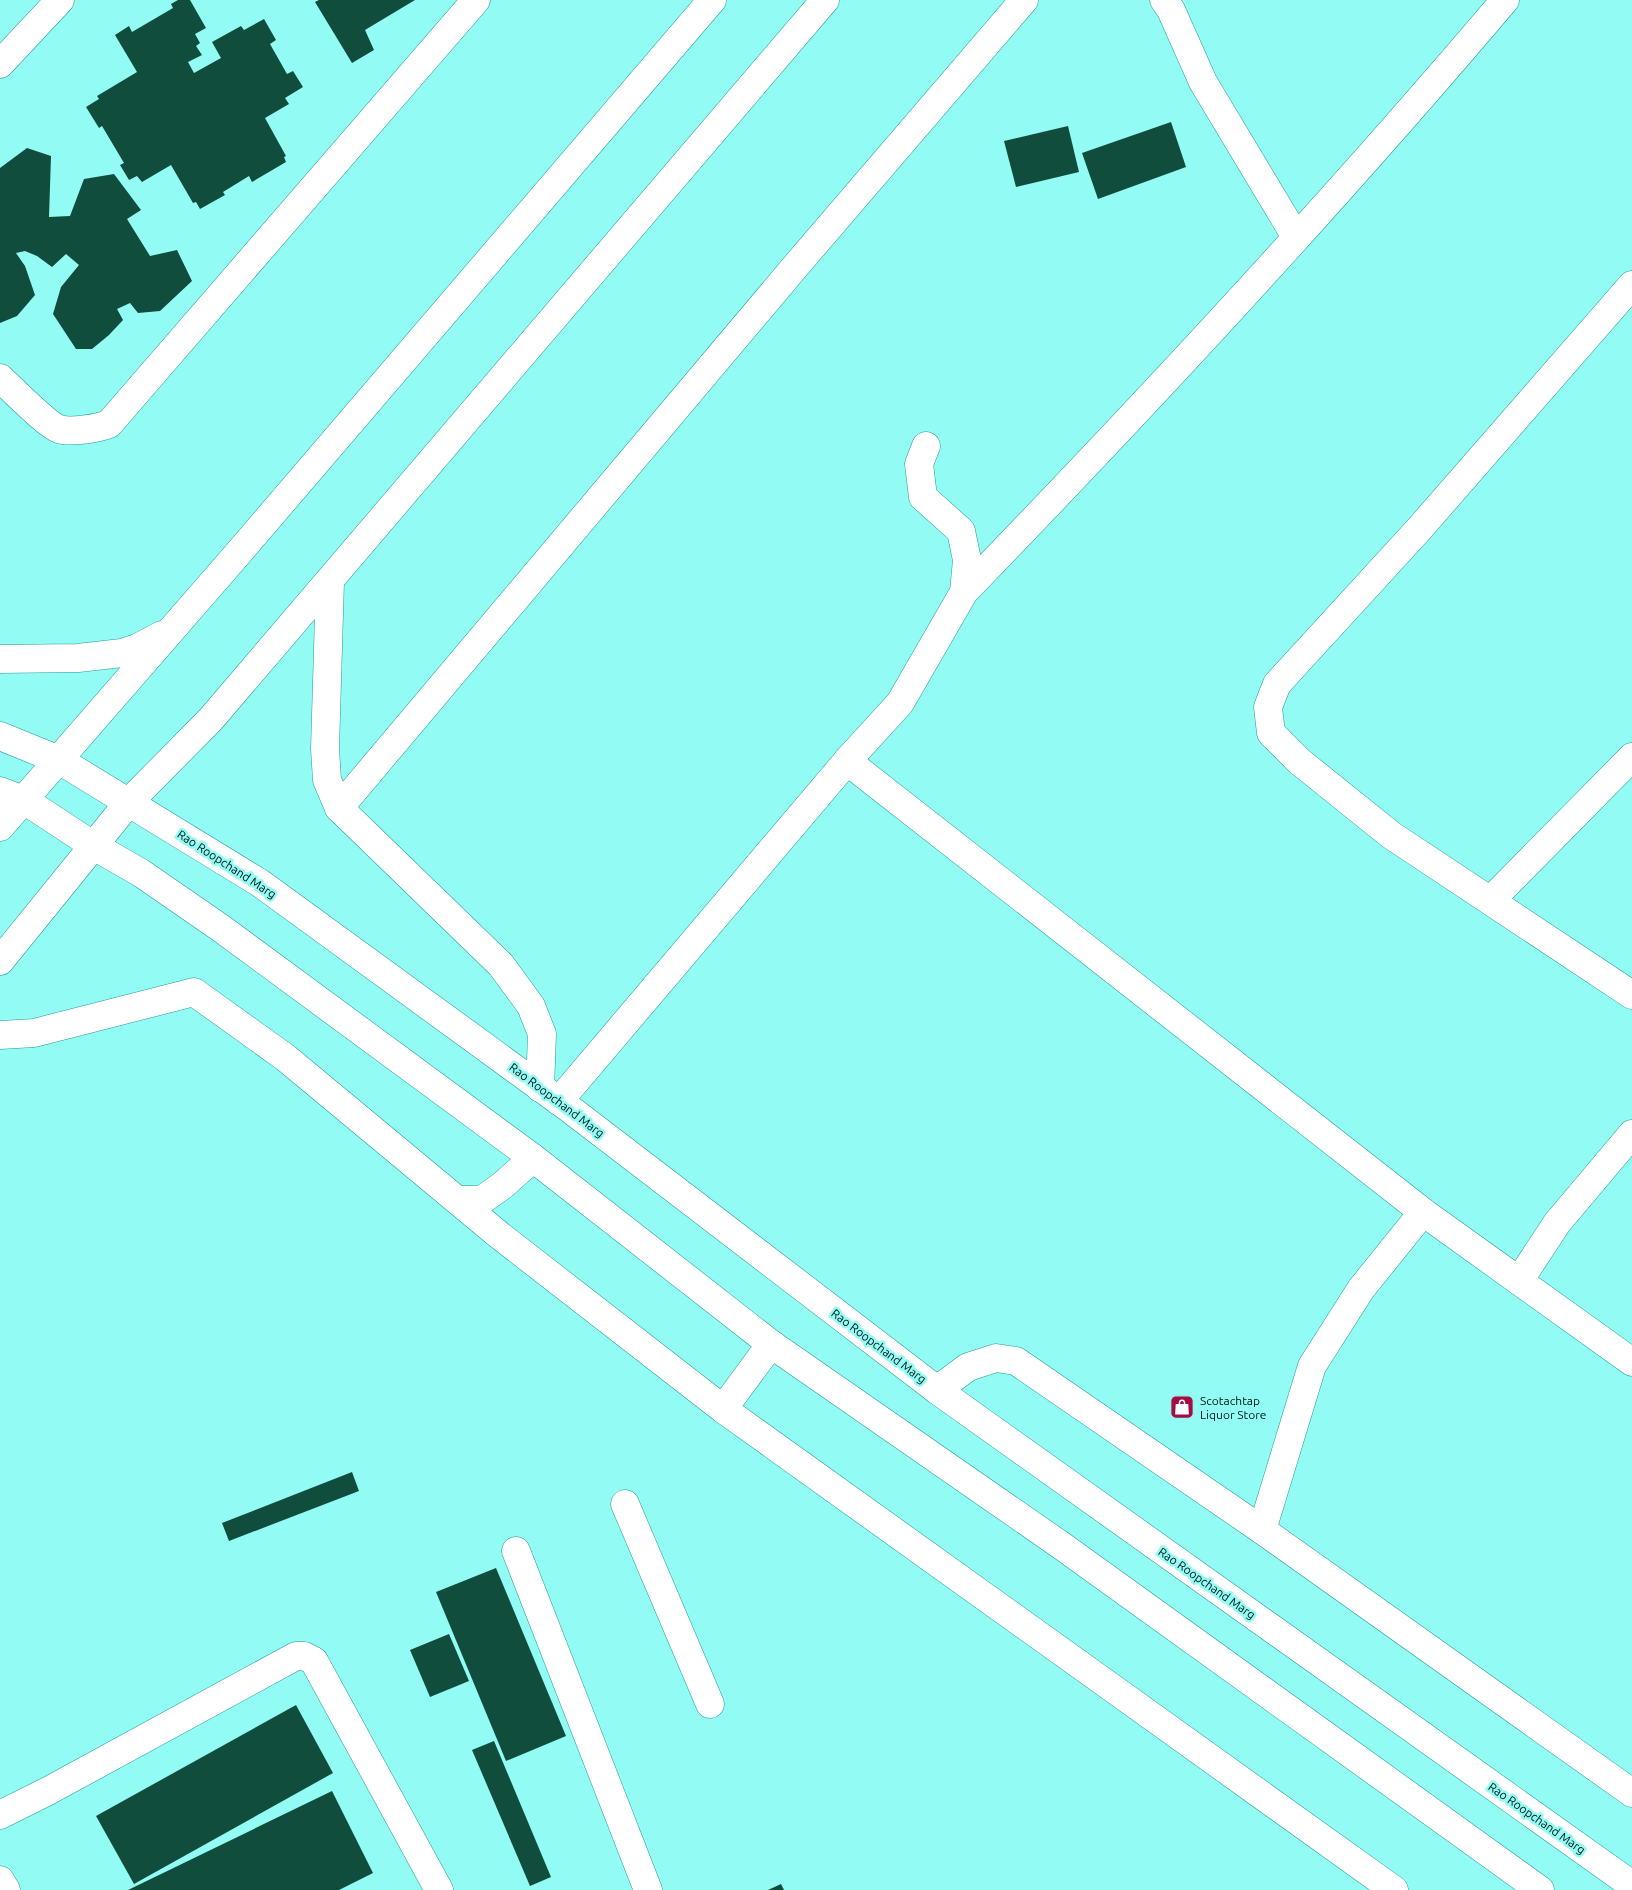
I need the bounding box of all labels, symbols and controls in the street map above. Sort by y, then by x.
street label: Rao Roopchand Marg [175,827,279,901]
street label: Rao Roopchand Marg [507,1060,607,1140]
street label: Rao Roopchand Marg [829,1306,929,1386]
shop icon: Scotachtap Liquor Store [1169,1394,1195,1420]
place label: Scotachtap Liquor Store [1200,1394,1266,1421]
street label: Rao Roopchand Marg [1156,1545,1258,1621]
street label: Rao Roopchand Marg [1486,1780,1588,1856]

